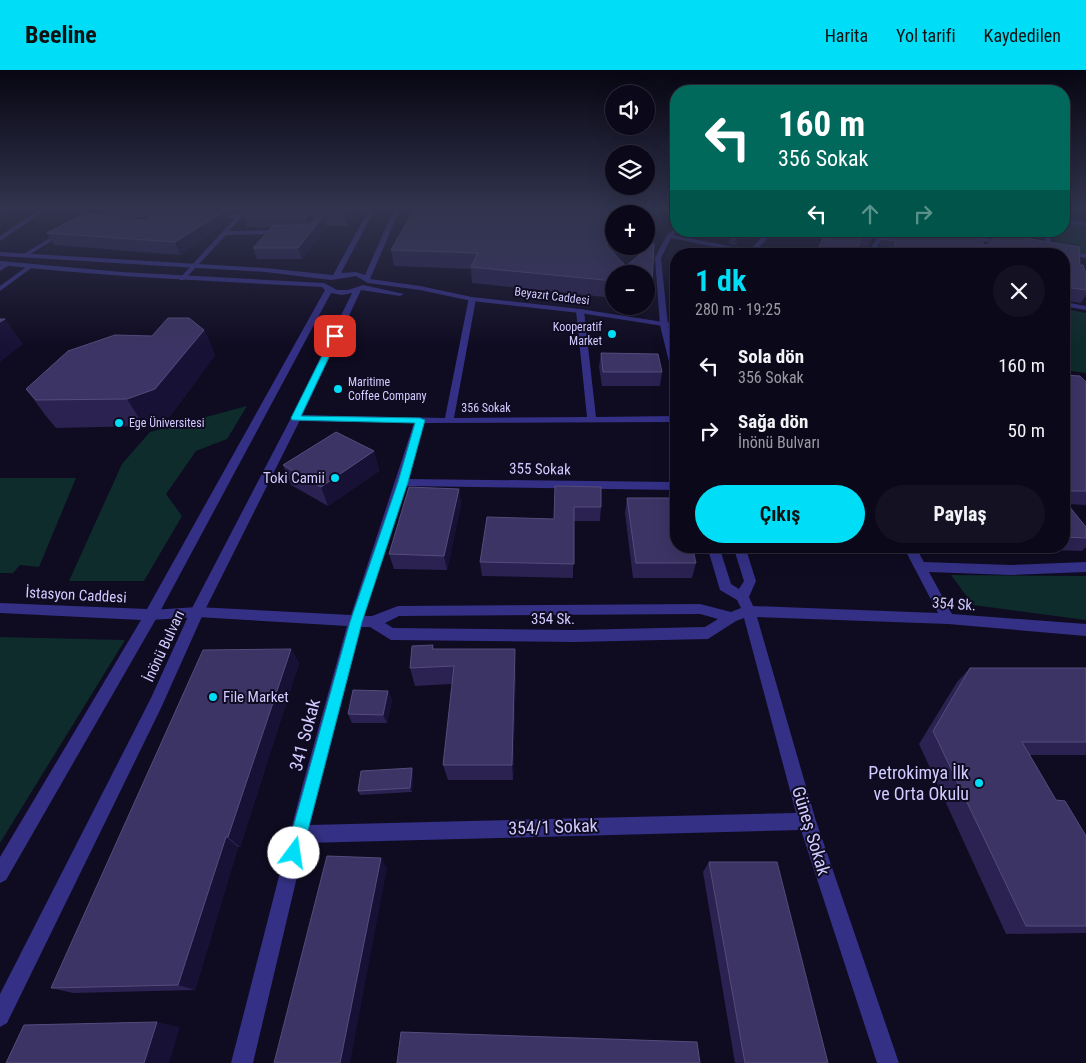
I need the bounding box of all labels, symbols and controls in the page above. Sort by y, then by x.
text: Beeline [25,21,97,49]
text: Harita [825,25,868,46]
text: Yol tarifi [896,25,956,46]
text: Kaydedilen [984,25,1061,46]
map controls [605,85,655,315]
button: sound [605,85,655,135]
text: 160 m [778,104,865,145]
icon: left [695,105,760,170]
button: layers [605,145,655,195]
text: 356 Sokak [778,146,868,171]
icon: left [803,200,831,228]
icon: ahead [856,200,884,228]
icon: right [909,200,937,228]
button: + [605,205,655,255]
text: 1 dk [695,263,746,298]
button: − [605,265,655,315]
button: close [993,265,1045,317]
street label: Beyazıt Caddesi [514,284,590,308]
text: 280 m · 19:25 [695,300,781,319]
pin [314,315,356,357]
place label: Kooperatif Market [553,320,602,348]
icon: arrive [321,322,349,350]
marker: Kooperatif Market [606,328,618,340]
text: Sola dön [738,345,804,368]
icon: left [695,352,723,380]
text: 160 m [998,354,1045,377]
text: 356 Sokak [738,368,804,387]
place label: Maritime Coffee Company [348,375,427,403]
marker: Maritime Coffee Company [332,383,344,395]
street label: 356 Sokak [461,401,511,415]
text: Sağa dön [738,410,808,433]
place label: Ege Üniversitesi [129,415,204,430]
marker: Ege Üniversitesi [113,417,125,429]
icon: right [695,417,723,445]
text: 50 m [1008,419,1045,442]
text: İnönü Bulvarı [738,433,820,452]
street label: 355 Sokak [509,459,571,479]
place label: Toki Camii [263,469,325,487]
marker: Toki Camii [329,472,341,484]
button: Çıkış [695,485,865,543]
button: Paylaş [875,485,1045,543]
street label: İstasyon Caddesi [25,583,127,607]
street label: 354 Sk. [931,593,977,615]
street label: İnönü Bulvarı [140,607,188,685]
street label: 354 Sk. [531,610,575,628]
place label: File Market [223,688,289,706]
marker: File Market [207,691,219,703]
street label: 341 Sokak [285,696,324,773]
place label: Petrokimya İlk ve Orta Okulu [868,762,969,804]
marker: Petrokimya İlk ve Orta Okulu [973,777,985,789]
street label: Güneş Sokak [788,784,835,878]
street label: 354/1 Sokak [508,814,598,839]
position arrow [267,826,319,878]

